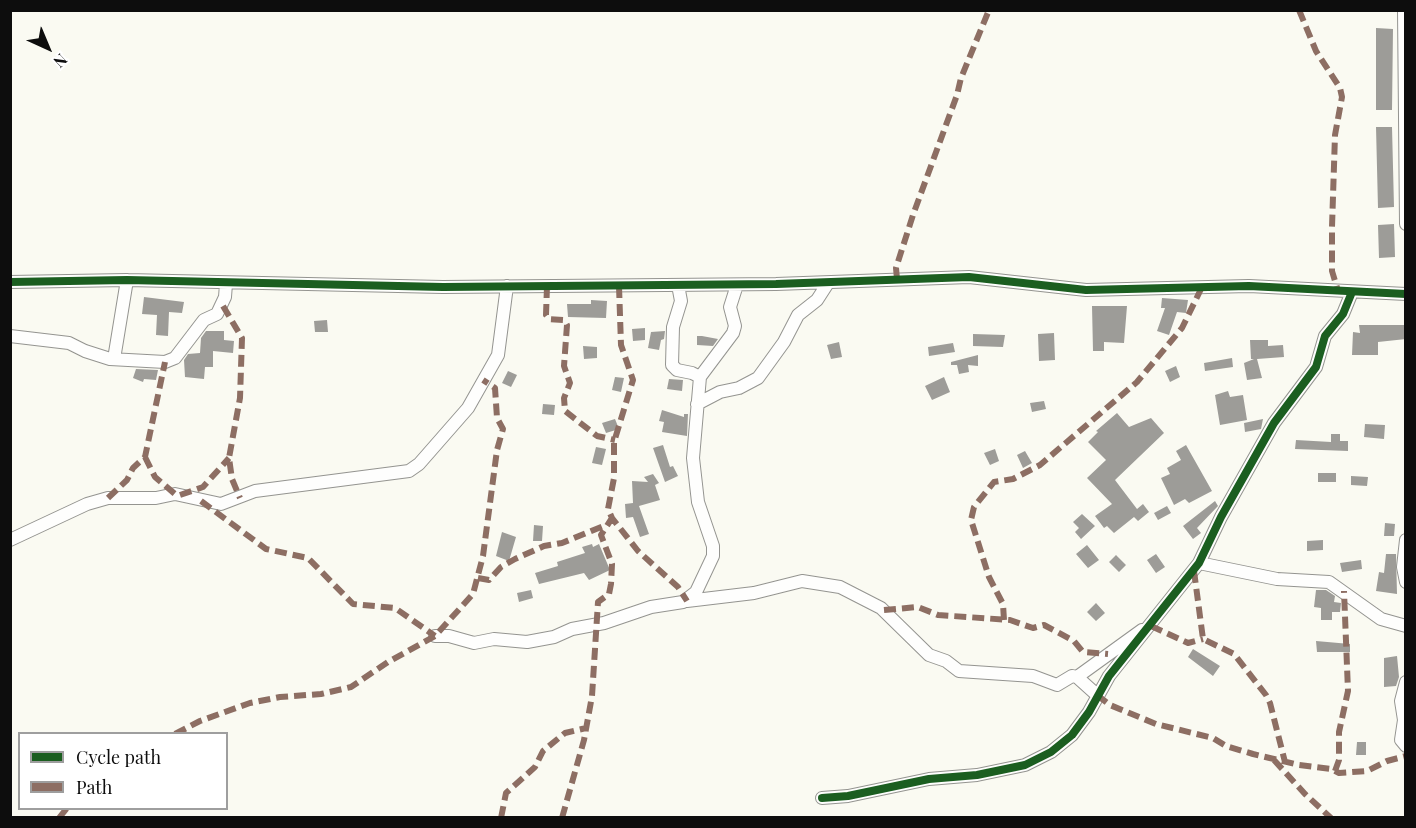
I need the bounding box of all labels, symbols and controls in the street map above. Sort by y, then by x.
north arrow [18,18,78,78]
text: N [49,50,72,73]
legend [18,732,228,810]
text: Cycle path [76,745,161,769]
text: Path [76,775,112,799]

